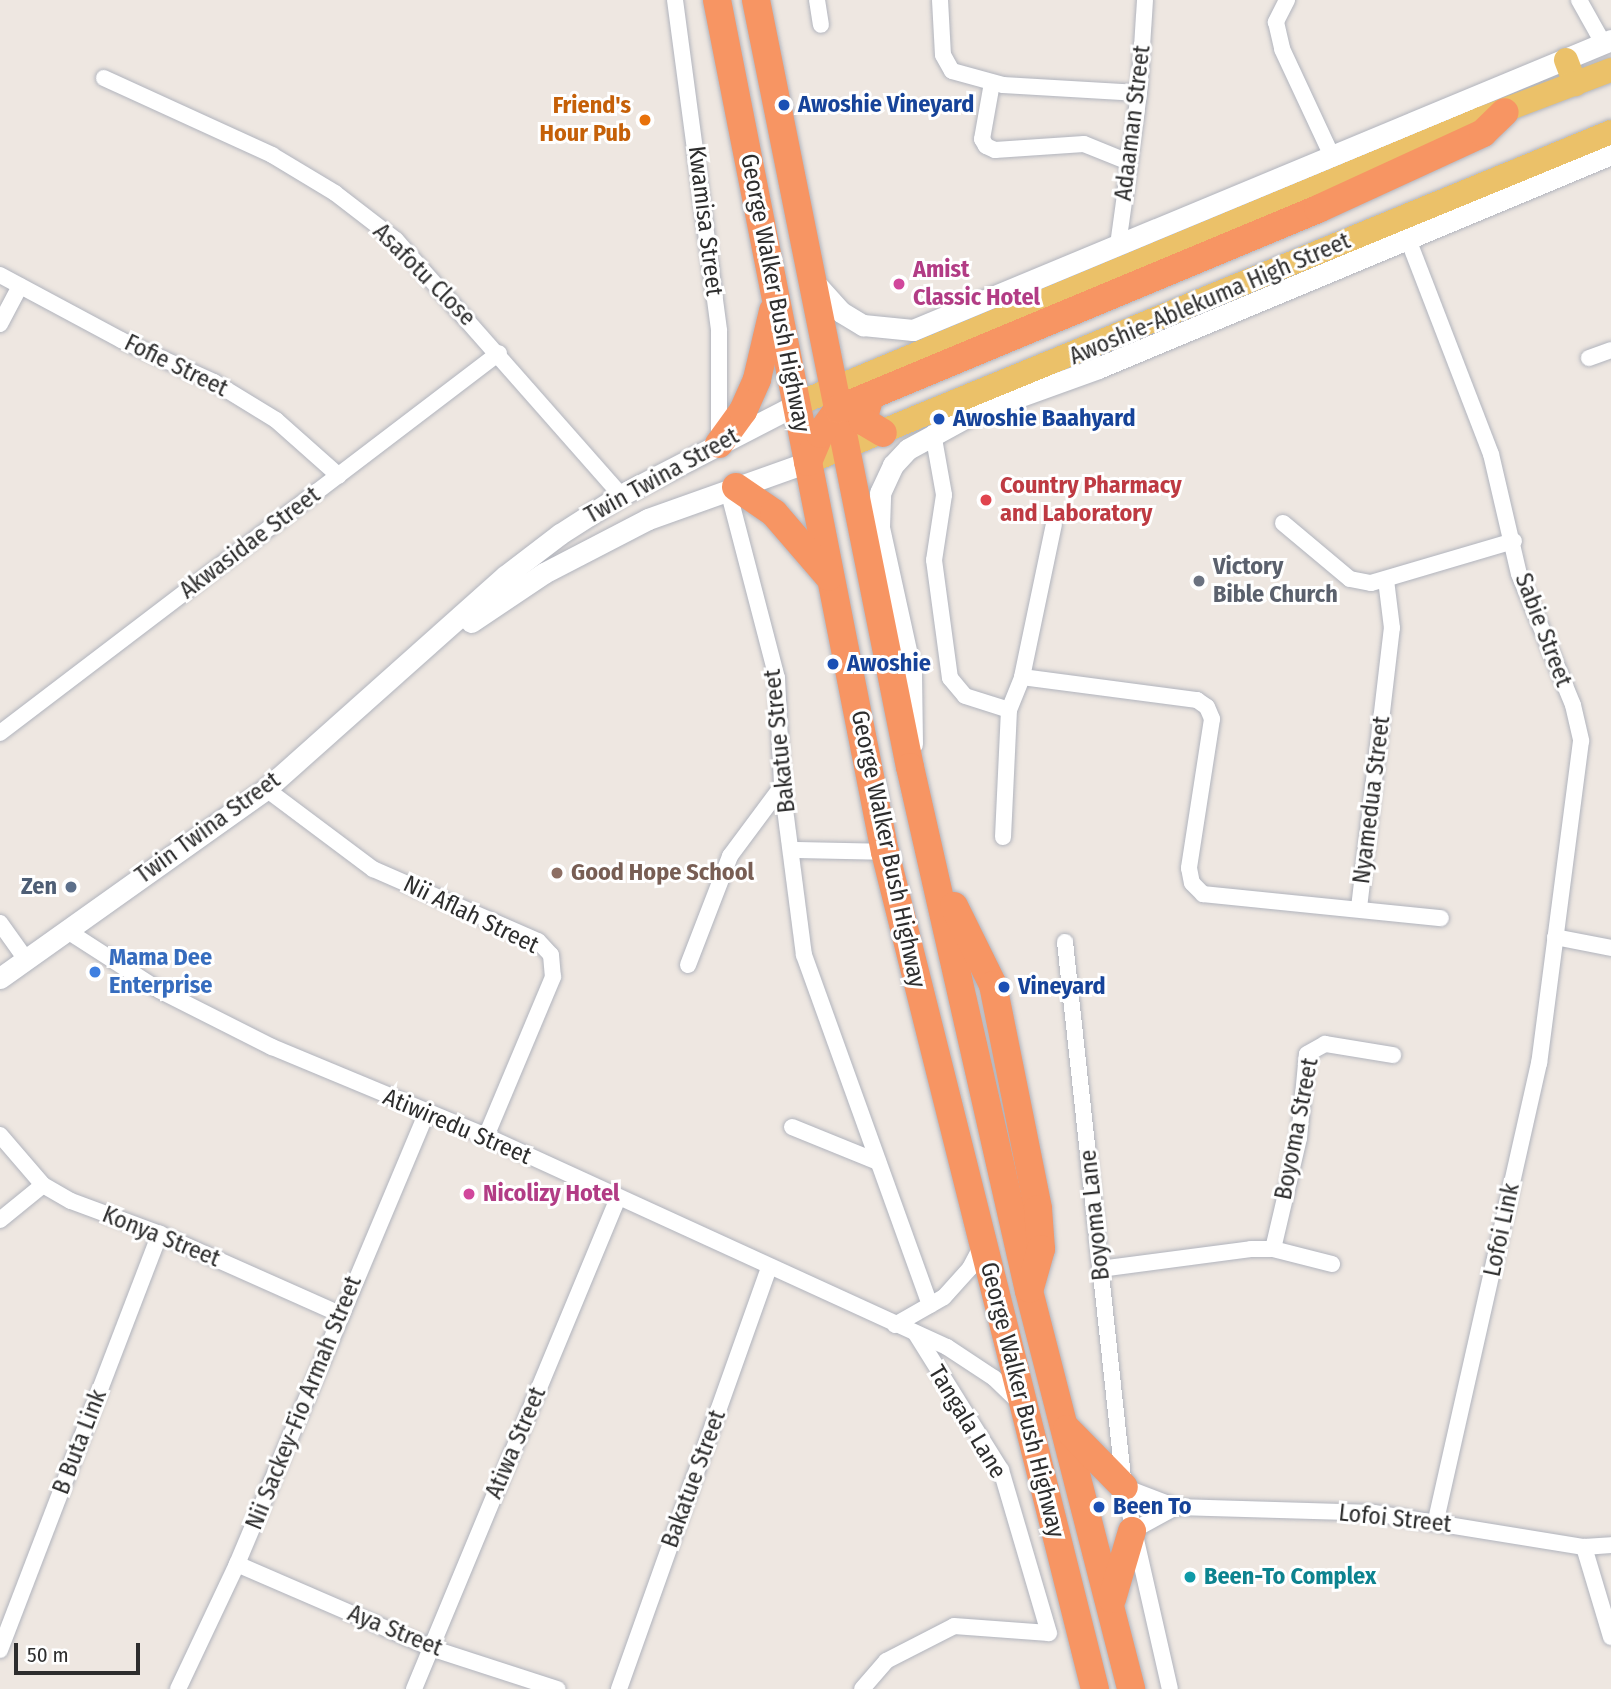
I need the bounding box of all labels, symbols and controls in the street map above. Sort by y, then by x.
street label: Adaaman Street [1109,44,1157,202]
place label: Awoshie Vineyard [798,91,974,119]
place label: Friend's Hour Pub [539,92,631,148]
marker: Awoshie Vineyard [776,97,792,113]
marker: Friend's Hour Pub [637,112,653,128]
street label: Kwamisa Street [682,144,728,298]
street label: George Walker Bush Highway [734,151,816,435]
street label: Asafotu Close [367,218,481,332]
street label: Awoshie-Ablekuma High Street [1065,227,1355,371]
place label: Amist Classic Hotel [913,256,1040,312]
marker: Amist Classic Hotel [891,276,907,292]
street label: Fofie Street [120,329,232,403]
place label: Awoshie Baahyard [953,405,1135,433]
marker: Awoshie Baahyard [931,411,947,427]
street label: Twin Twina Street [580,422,744,530]
place label: Country Pharmacy and Laboratory [1000,472,1182,528]
street label: Akwasidae Street [174,481,326,605]
marker: Country Pharmacy and Laboratory [978,492,994,508]
place label: Victory Bible Church [1213,553,1338,609]
street label: Sabie Street [1508,569,1578,691]
marker: Victory Bible Church [1191,573,1207,589]
place label: Awoshie [847,650,931,678]
marker: Awoshie [825,656,841,672]
street label: Bakatue Street [758,668,802,814]
street label: George Walker Bush Highway [845,708,931,990]
street label: Nyamedua Street [1347,714,1397,886]
street label: Twin Twina Street [130,766,286,890]
place label: Good Hope School [571,859,754,887]
marker: Good Hope School [549,865,565,881]
street label: Nii Aflah Street [399,870,543,960]
place label: Zen [21,873,57,901]
marker: Zen [63,879,79,895]
place label: Mama Dee Enterprise [109,944,212,1000]
marker: Mama Dee Enterprise [87,964,103,980]
place label: Vineyard [1018,973,1105,1001]
marker: Vineyard [996,979,1012,995]
street label: Boyoma Street [1269,1056,1325,1202]
street label: Atiwiredu Street [379,1083,535,1171]
street label: Boyoma Lane [1074,1148,1116,1282]
place label: Nicolizy Hotel [483,1180,620,1208]
street label: Lofoi Link [1478,1181,1526,1279]
marker: Nicolizy Hotel [461,1186,477,1202]
street label: Konya Street [98,1200,224,1274]
street label: George Walker Bush Highway [974,1259,1070,1541]
street label: Nii Sackey-Fio Armah Street [240,1272,368,1534]
street label: Tangala Lane [922,1360,1012,1484]
street label: Atiwa Street [480,1383,552,1503]
street label: B Buta Link [47,1385,113,1499]
street label: Bakatue Street [656,1406,732,1552]
place label: Been To [1113,1493,1192,1521]
marker: Been To [1091,1499,1107,1515]
street label: Lofoi Street [1337,1499,1453,1539]
place label: Been-To Complex [1204,1563,1376,1591]
marker: Been-To Complex [1182,1569,1198,1585]
street label: Aya Street [344,1599,446,1663]
scale bar [18,1630,144,1674]
text: 50 m [27,1642,69,1668]

